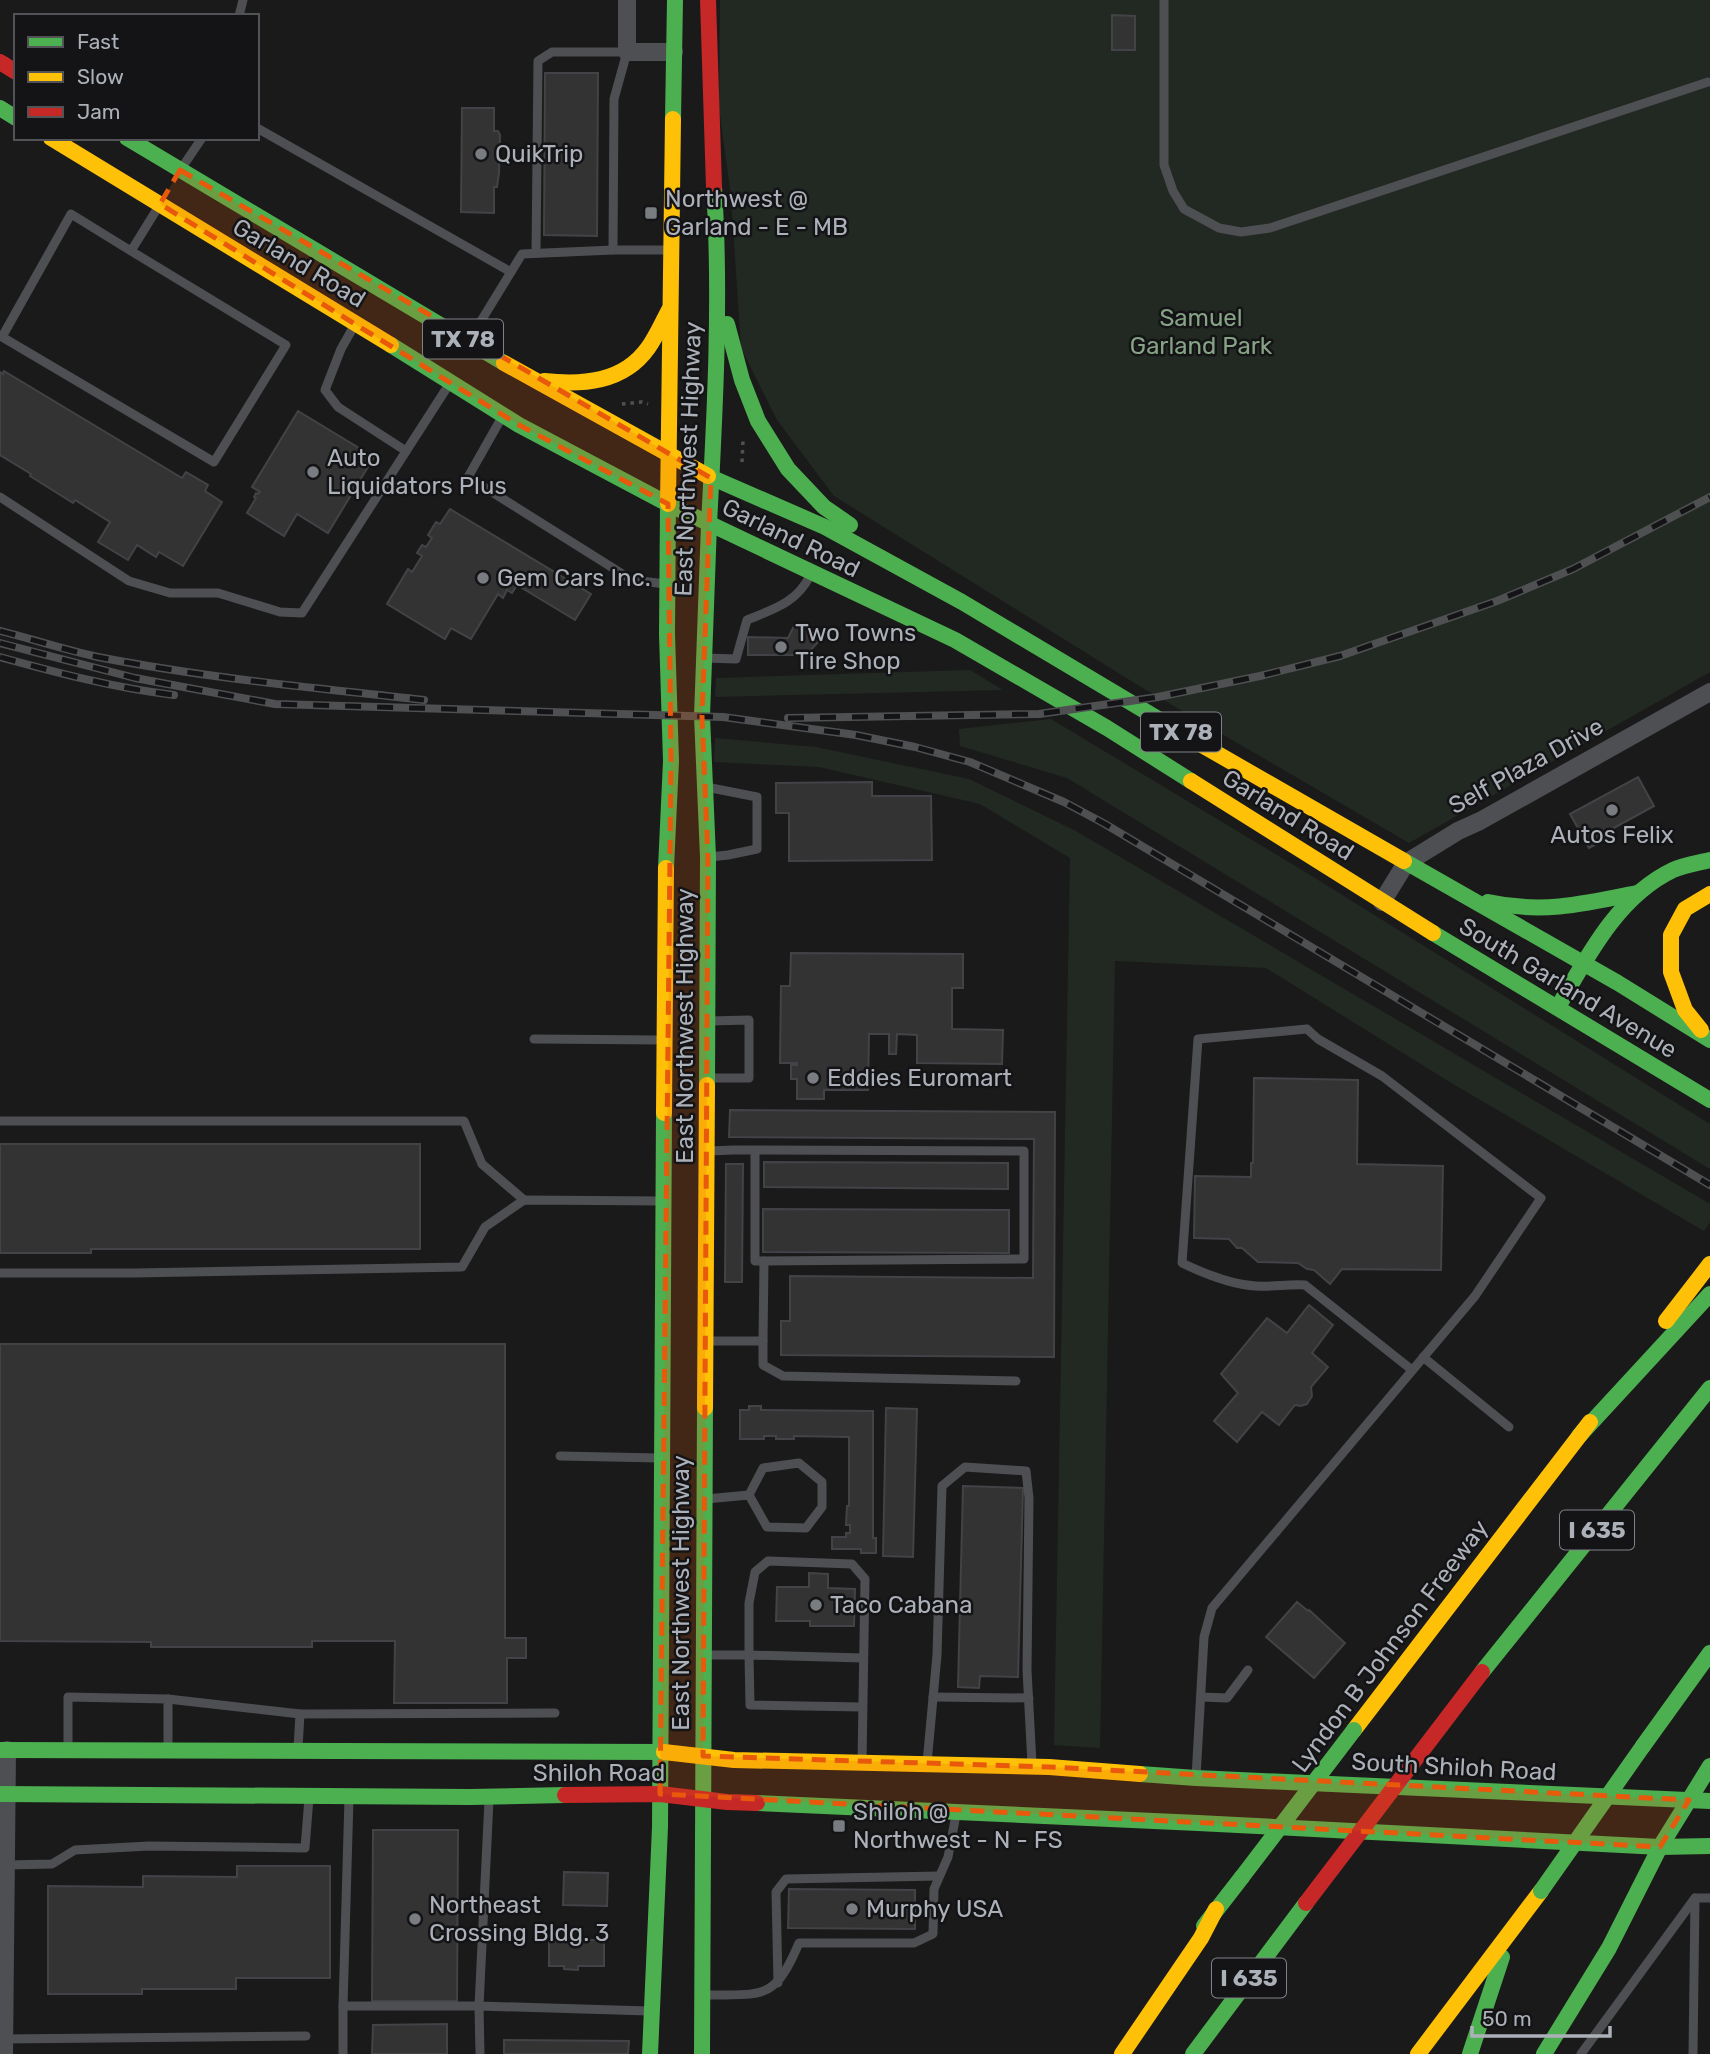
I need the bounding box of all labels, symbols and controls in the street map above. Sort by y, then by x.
legend [14,14,259,140]
text: Fast [77,29,119,54]
text: Slow [77,64,124,89]
text: Jam [77,99,121,124]
place label: QuikTrip [495,140,583,168]
marker: QuikTrip [473,146,489,162]
place label: Northwest @ Garland - E - MB [665,185,848,241]
marker: Northwest @ Garland - E - MB [643,205,659,221]
street label: Garland Road [228,213,370,313]
park label: Samuel Garland Park [1130,304,1273,360]
road number: TX 78 [423,320,503,358]
street label: East Northwest Highway [669,321,707,597]
place label: Auto Liquidators Plus [327,444,507,500]
marker: Auto Liquidators Plus [305,464,321,480]
street label: Garland Road [718,493,864,583]
place label: Gem Cars Inc. [497,564,651,592]
marker: Gem Cars Inc. [475,570,491,586]
place label: Two Towns Tire Shop [795,619,916,675]
marker: Two Towns Tire Shop [773,639,789,655]
road number: TX 78 [1141,712,1221,752]
street label: Self Plaza Drive [1444,712,1608,820]
street label: Garland Road [1217,764,1359,866]
marker: Autos Felix [1604,802,1620,818]
place label: Autos Felix [1550,821,1674,849]
street label: East Northwest Highway [671,888,699,1164]
street label: South Garland Avenue [1454,912,1682,1064]
place label: Eddies Euromart [827,1064,1012,1092]
marker: Eddies Euromart [805,1070,821,1086]
street label: East Northwest Highway [667,1455,695,1731]
road number: I 635 [1560,1511,1634,1550]
street label: Lyndon B Johnson Freeway [1286,1515,1494,1777]
place label: Taco Cabana [830,1591,972,1619]
marker: Taco Cabana [808,1597,824,1613]
street label: South Shiloh Road [1351,1748,1557,1786]
street label: Shiloh Road [533,1759,665,1787]
place label: Shiloh @ Northwest - N - FS [853,1798,1063,1854]
marker: Shiloh @ Northwest - N - FS [831,1818,847,1834]
place label: Northeast Crossing Bldg. 3 [429,1891,610,1947]
place label: Murphy USA [866,1895,1003,1923]
marker: Murphy USA [844,1901,860,1917]
marker: Northeast Crossing Bldg. 3 [407,1911,423,1927]
road number: I 635 [1212,1958,1286,1997]
scale bar [1472,1994,1610,2038]
text: 50 m [1482,2006,1532,2031]

